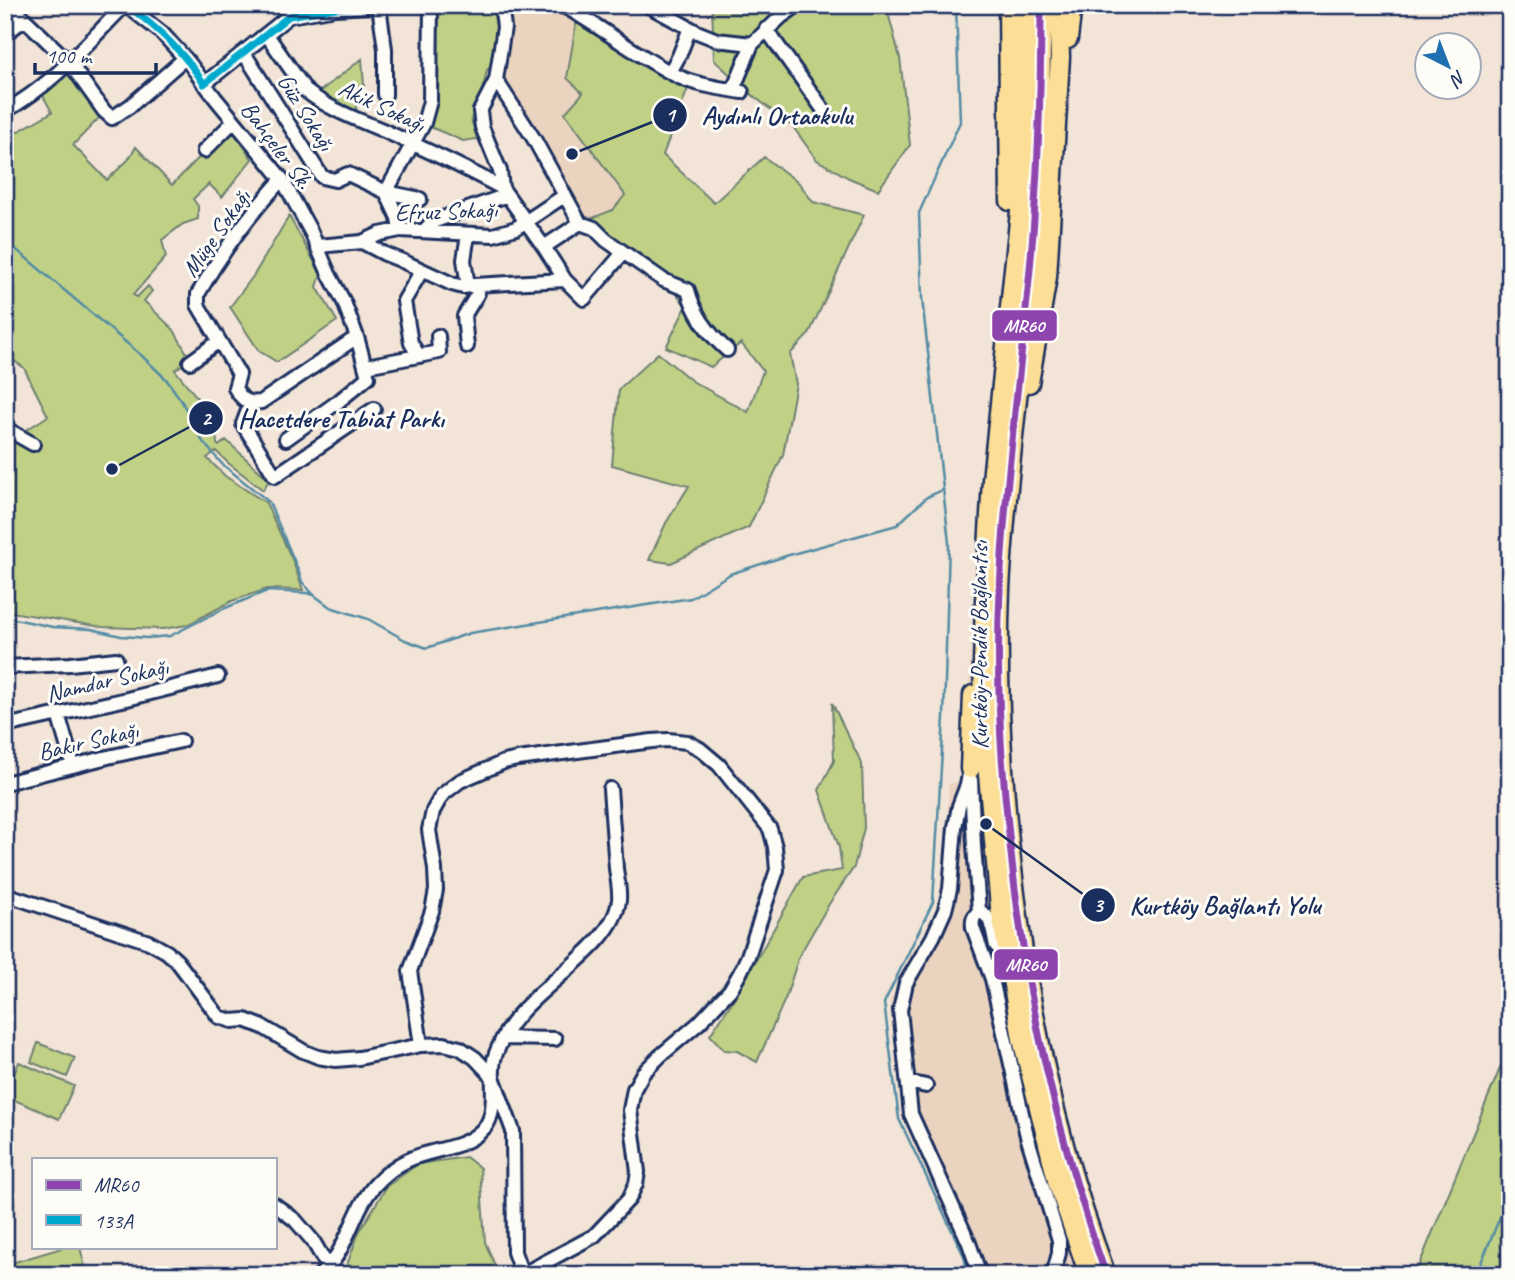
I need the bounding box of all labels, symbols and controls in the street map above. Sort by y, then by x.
scale bar [35,32,156,76]
north arrow [1414,32,1484,102]
text: 100 m [46,43,93,69]
text: N [1444,65,1471,93]
street label: Güz Sokağı [271,68,342,157]
street label: Akik Sokağı [334,73,431,140]
callout: Aydınlı Ortaokulu [653,91,866,138]
street label: Bahçeler Sk. [234,95,320,195]
text: Aydınlı Ortaokulu [702,99,855,132]
text: 1 [665,102,677,128]
street label: Müge Sokağı [175,182,258,283]
street label: Efruz Sokağı [394,194,499,228]
line badge: MR60 [991,309,1058,342]
text: MR60 [1004,314,1047,338]
callout: Hacetdere Tabiat Parkı [188,394,458,441]
text: Hacetdere Tabiat Parkı [238,402,446,435]
text: 2 [201,405,213,431]
street label: Kurtköy-Pendik Bağlantısı [964,539,994,749]
street label: Namdar Sokağı [43,651,172,709]
street label: Bakır Sokağı [35,715,143,767]
callout: Kurtköy Bağlantı Yolu [1081,881,1334,928]
text: Kurtköy Bağlantı Yolu [1130,889,1323,922]
text: 3 [1093,892,1105,918]
line badge: MR60 [993,948,1059,981]
text: MR60 [1006,953,1049,977]
legend [32,1158,276,1248]
text: MR60 [94,1172,140,1198]
text: 133A [94,1208,134,1234]

